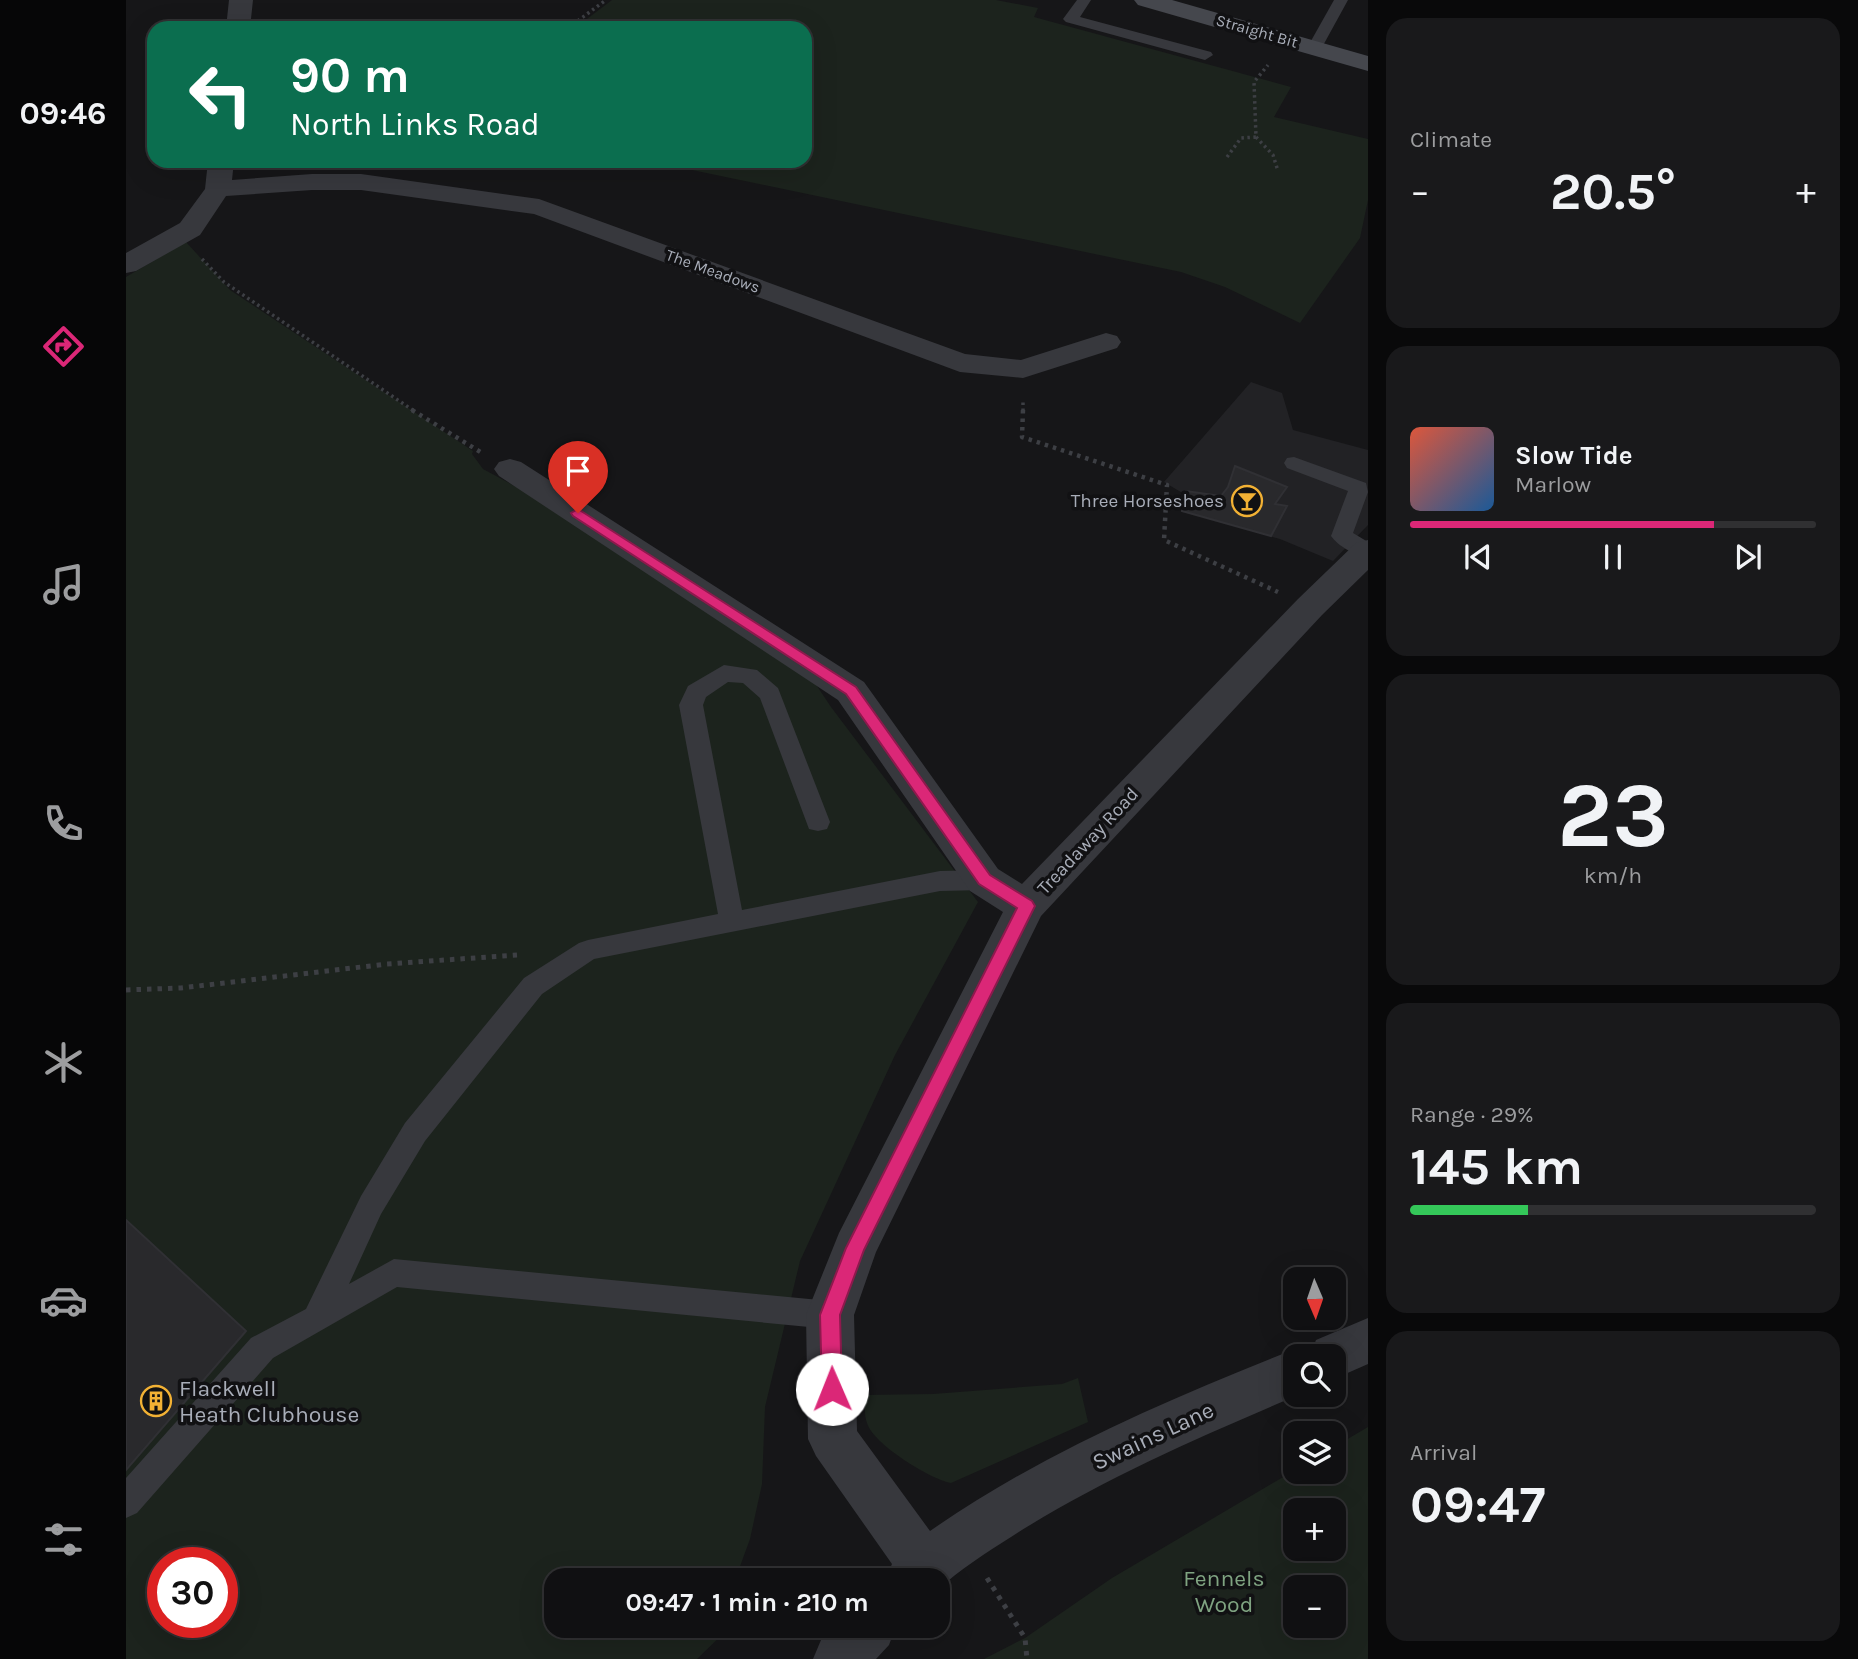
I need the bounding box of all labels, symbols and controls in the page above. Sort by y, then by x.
street label: Straight Bit [1214,10,1300,52]
text: 90 m [290,47,410,104]
icon: left [175,49,266,140]
text: 09:46 [20,95,106,132]
text: North Links Road [290,106,540,143]
text: Climate [1410,126,1492,153]
text: 20.5° [1550,161,1676,222]
text: − [1410,169,1430,214]
text: + [1796,169,1816,214]
street label: The Meadows [663,245,763,297]
icon: directions [39,322,88,371]
text: Slow Tide [1515,440,1633,471]
pin [548,441,608,513]
icon: arrive [559,452,597,490]
text: Marlow [1515,471,1591,498]
bar icon: Three Horseshoes [1230,484,1264,518]
place label: Three Horseshoes [1071,490,1224,512]
icon: previous [1459,538,1497,576]
icon: pause [1594,538,1632,576]
icon: next [1729,538,1767,576]
icon: music [39,560,88,609]
text: 23 [1557,763,1669,869]
street label: Treadaway Road [1033,783,1143,899]
icon: phone [39,799,88,848]
text: km/h [1584,862,1642,889]
icon: climate [39,1038,88,1087]
text: Range · 29% [1410,1101,1534,1128]
text: 145 km [1410,1136,1583,1197]
north arrow [1283,1267,1346,1330]
map controls [1283,1267,1346,1638]
icon: car [39,1276,88,1325]
button: search [1283,1344,1346,1407]
position arrow [795,1352,869,1426]
place label: Flackwell Heath Clubhouse [179,1375,359,1428]
building icon: Flackwell Heath Clubhouse [139,1384,173,1418]
street label: Swains Lane [1088,1396,1218,1476]
button: layers [1283,1421,1346,1484]
text: Arrival [1410,1439,1477,1466]
text: 09:47 [1410,1474,1545,1535]
button: + [1283,1498,1346,1561]
icon: filters [39,1515,88,1564]
speed limit sign: 30 [147,1547,238,1638]
park label: Fennels Wood [1183,1565,1265,1618]
button: − [1283,1575,1346,1638]
text: 09:47 · 1 min · 210 m [625,1587,869,1618]

